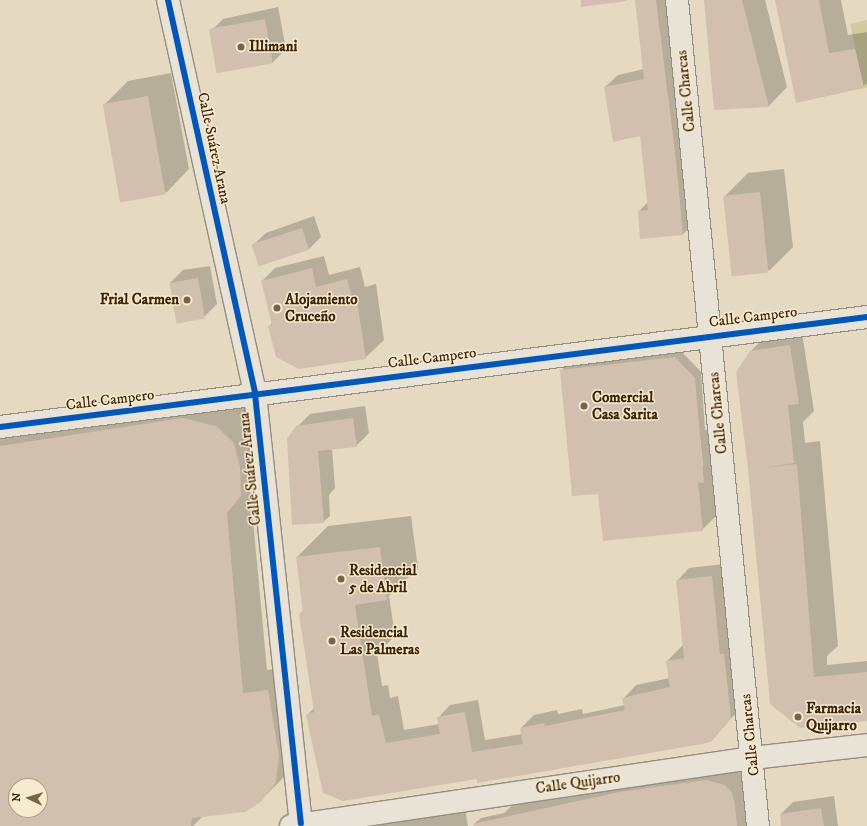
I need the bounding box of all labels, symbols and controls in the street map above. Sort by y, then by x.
place label: Illimani [249,38,297,56]
marker: Illimani [236,42,246,52]
street label: Calle Charcas [673,49,699,133]
street label: Calle Suárez Arana [193,91,235,205]
place label: Alojamiento Cruceño [285,290,357,325]
place label: Frial Carmen [100,291,179,309]
marker: Frial Carmen [182,295,192,305]
marker: Alojamiento Cruceño [272,303,282,313]
street label: Calle Campero [708,303,798,331]
street label: Calle Campero [387,344,477,372]
street label: Calle Charcas [705,371,731,455]
street label: Calle Campero [65,386,155,414]
place label: Comercial Casa Sarita [592,388,658,423]
marker: Comercial Casa Sarita [579,401,589,411]
street label: Calle Suárez Arana [235,412,265,526]
place label: Residencial 5 de Abril [349,561,417,596]
marker: Residencial 5 de Abril [336,574,346,584]
place label: Residencial Las Palmeras [340,623,419,658]
marker: Residencial Las Palmeras [327,636,337,646]
street label: Calle Charcas [737,693,763,777]
place label: Farmacia Quijarro [806,699,861,734]
marker: Farmacia Quijarro [793,712,803,722]
street label: Calle Quijarro [534,768,622,798]
north arrow [8,778,48,818]
text: N [10,792,24,802]

